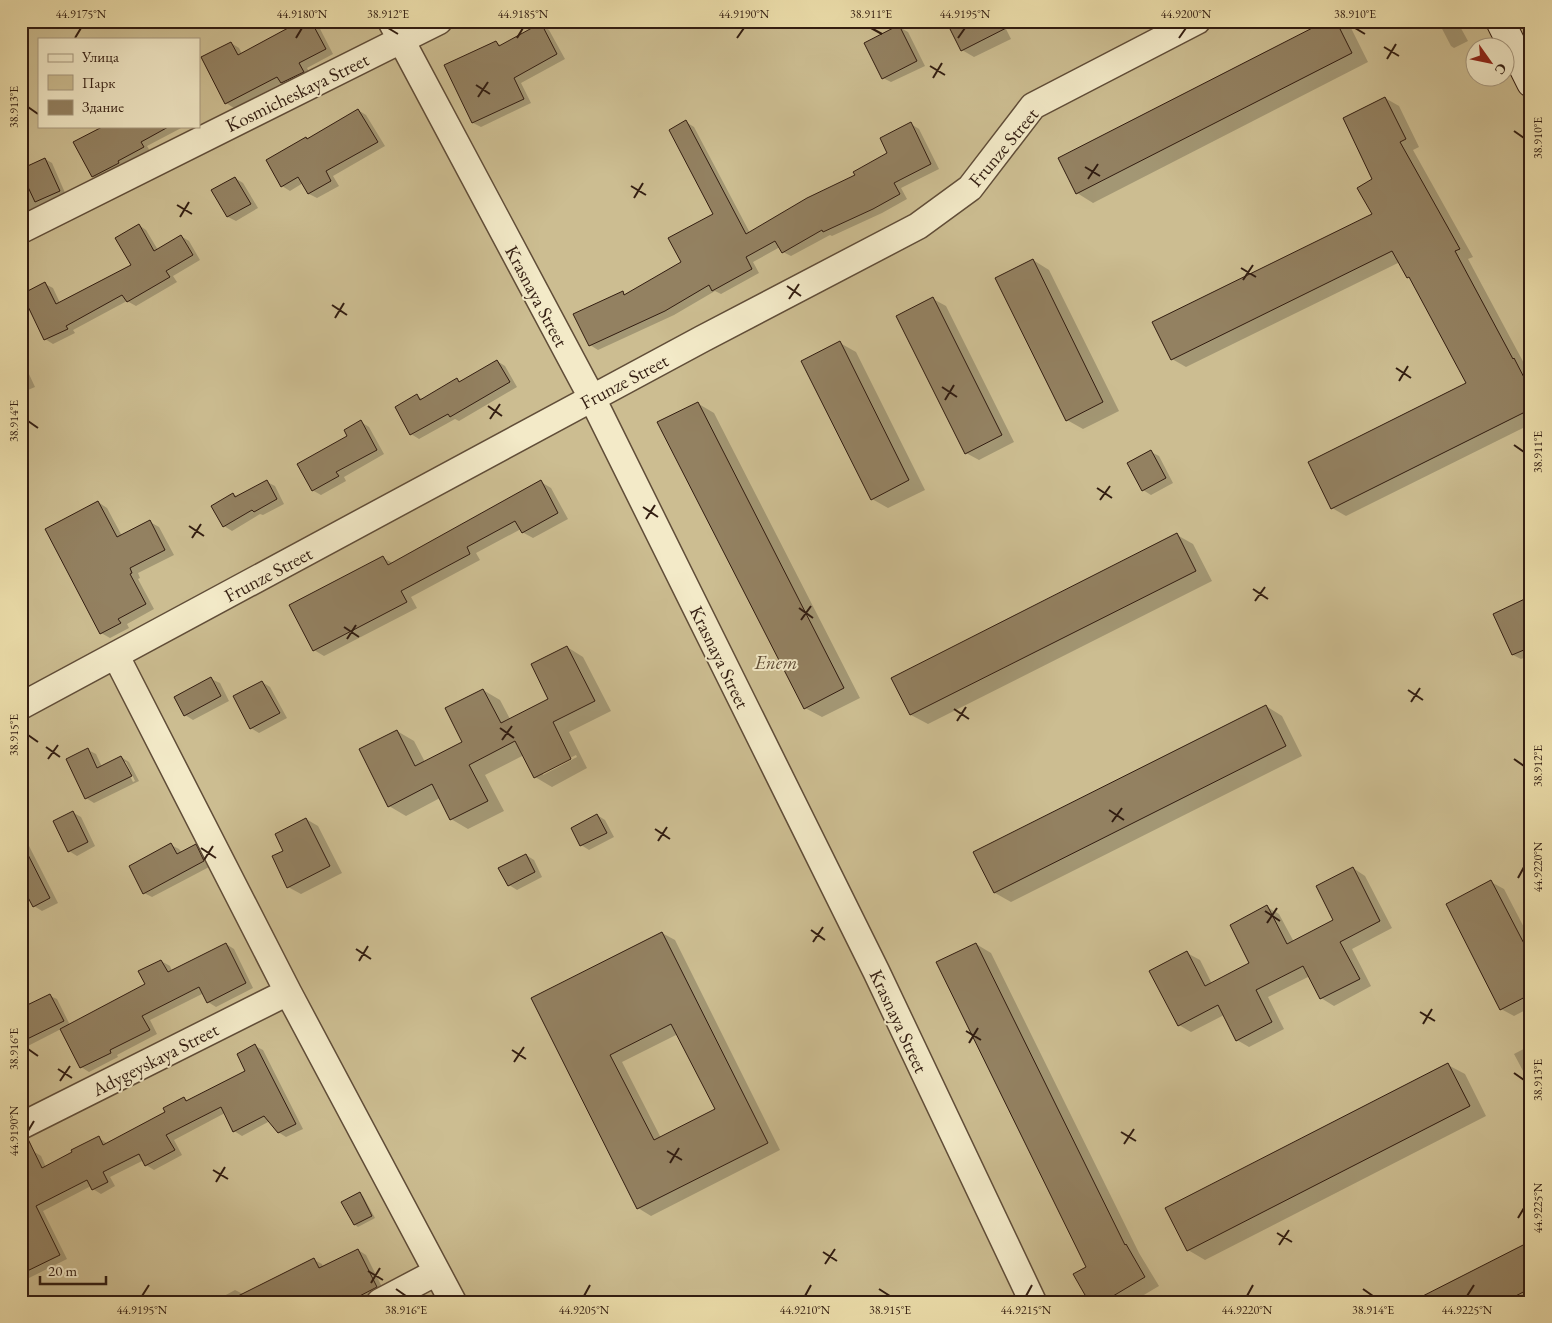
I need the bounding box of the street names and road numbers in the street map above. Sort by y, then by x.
street label: Kosmicheskaya Street [221,47,373,138]
street label: Frunze Street [963,102,1044,192]
street label: Krasnaya Street [499,241,574,351]
street label: Frunze Street [576,348,673,415]
street label: Frunze Street [220,541,317,608]
street label: Krasnaya Street [684,602,755,713]
street label: Krasnaya Street [864,965,933,1077]
street label: Adygeyskaya Street [87,1017,223,1103]

